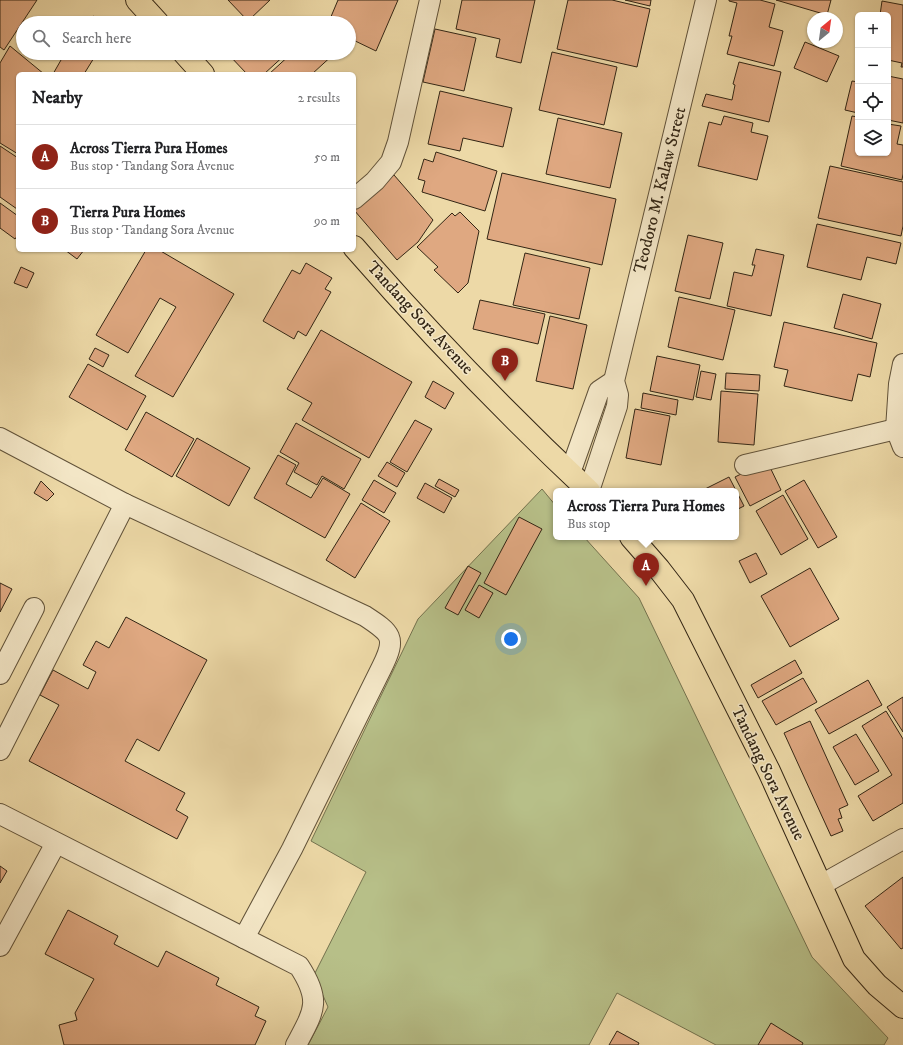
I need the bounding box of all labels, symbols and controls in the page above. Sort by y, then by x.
north arrow [807,12,843,48]
map controls [855,12,891,156]
button: + [855,12,891,48]
search box [16,16,356,60]
icon: search [30,27,52,49]
text: Search here [62,29,131,48]
button: − [855,48,891,84]
button: locate [855,84,891,120]
text: Nearby [32,87,82,109]
text: 2 results [298,90,340,106]
street label: Teodoro M. Kalaw Street [629,104,691,276]
button: layers [855,120,891,156]
text: Across Tierra Pura Homes [70,139,227,158]
text: A [41,149,49,165]
text: 50 m [314,149,340,165]
text: Bus stop · Tandang Sora Avenue [70,158,234,174]
text: Tierra Pura Homes [70,203,185,222]
text: B [41,213,49,229]
text: 90 m [314,213,340,229]
text: Bus stop · Tandang Sora Avenue [70,222,234,238]
street label: Tandang Sora Avenue [362,257,478,379]
pin: B [492,348,518,381]
popup [553,488,739,540]
text: Across Tierra Pura Homes [567,497,725,516]
text: Bus stop [567,516,610,532]
pin: A [633,553,659,586]
your location [501,629,521,649]
street label: Tandang Sora Avenue [726,702,810,844]

